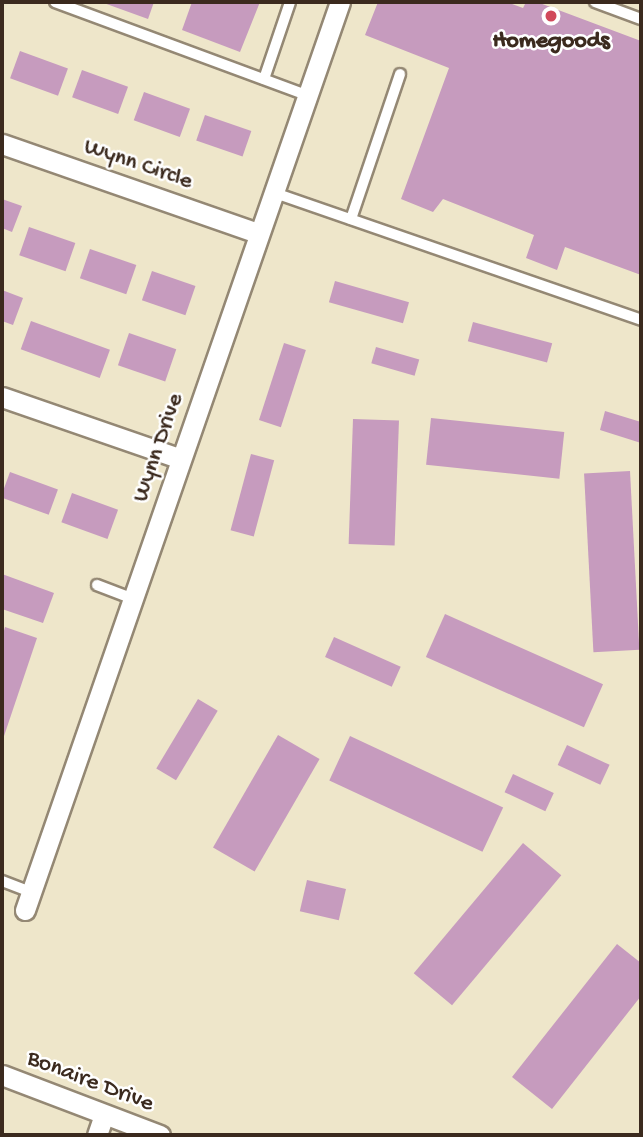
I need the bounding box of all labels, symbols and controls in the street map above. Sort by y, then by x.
marker: Homegoods [543,8,559,24]
place label: Homegoods [492,28,610,56]
street label: Wynn Circle [80,133,196,197]
street label: Wynn Drive [127,390,191,506]
street label: Bonaire Drive [23,1045,157,1119]

